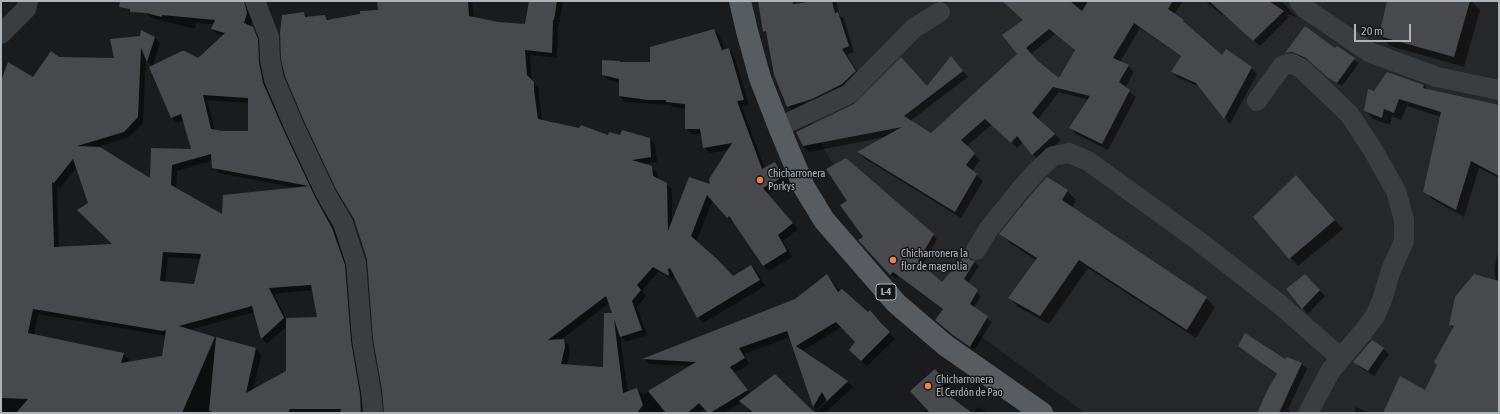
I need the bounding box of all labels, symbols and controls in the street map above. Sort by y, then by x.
scale bar [1356,16,1413,42]
text: 20 m [1361,24,1383,38]
place label: Chicharronera Porkys [768,167,825,193]
marker: Chicharronera Porkys [755,175,765,185]
place label: Chicharronera la flor de magnolia [901,247,968,273]
marker: Chicharronera la flor de magnolia [888,255,898,265]
road number: L-4 [876,284,896,300]
place label: Chicharronera El Cerdón de Pao [936,373,1003,399]
marker: Chicharronera El Cerdón de Pao [923,381,933,391]

